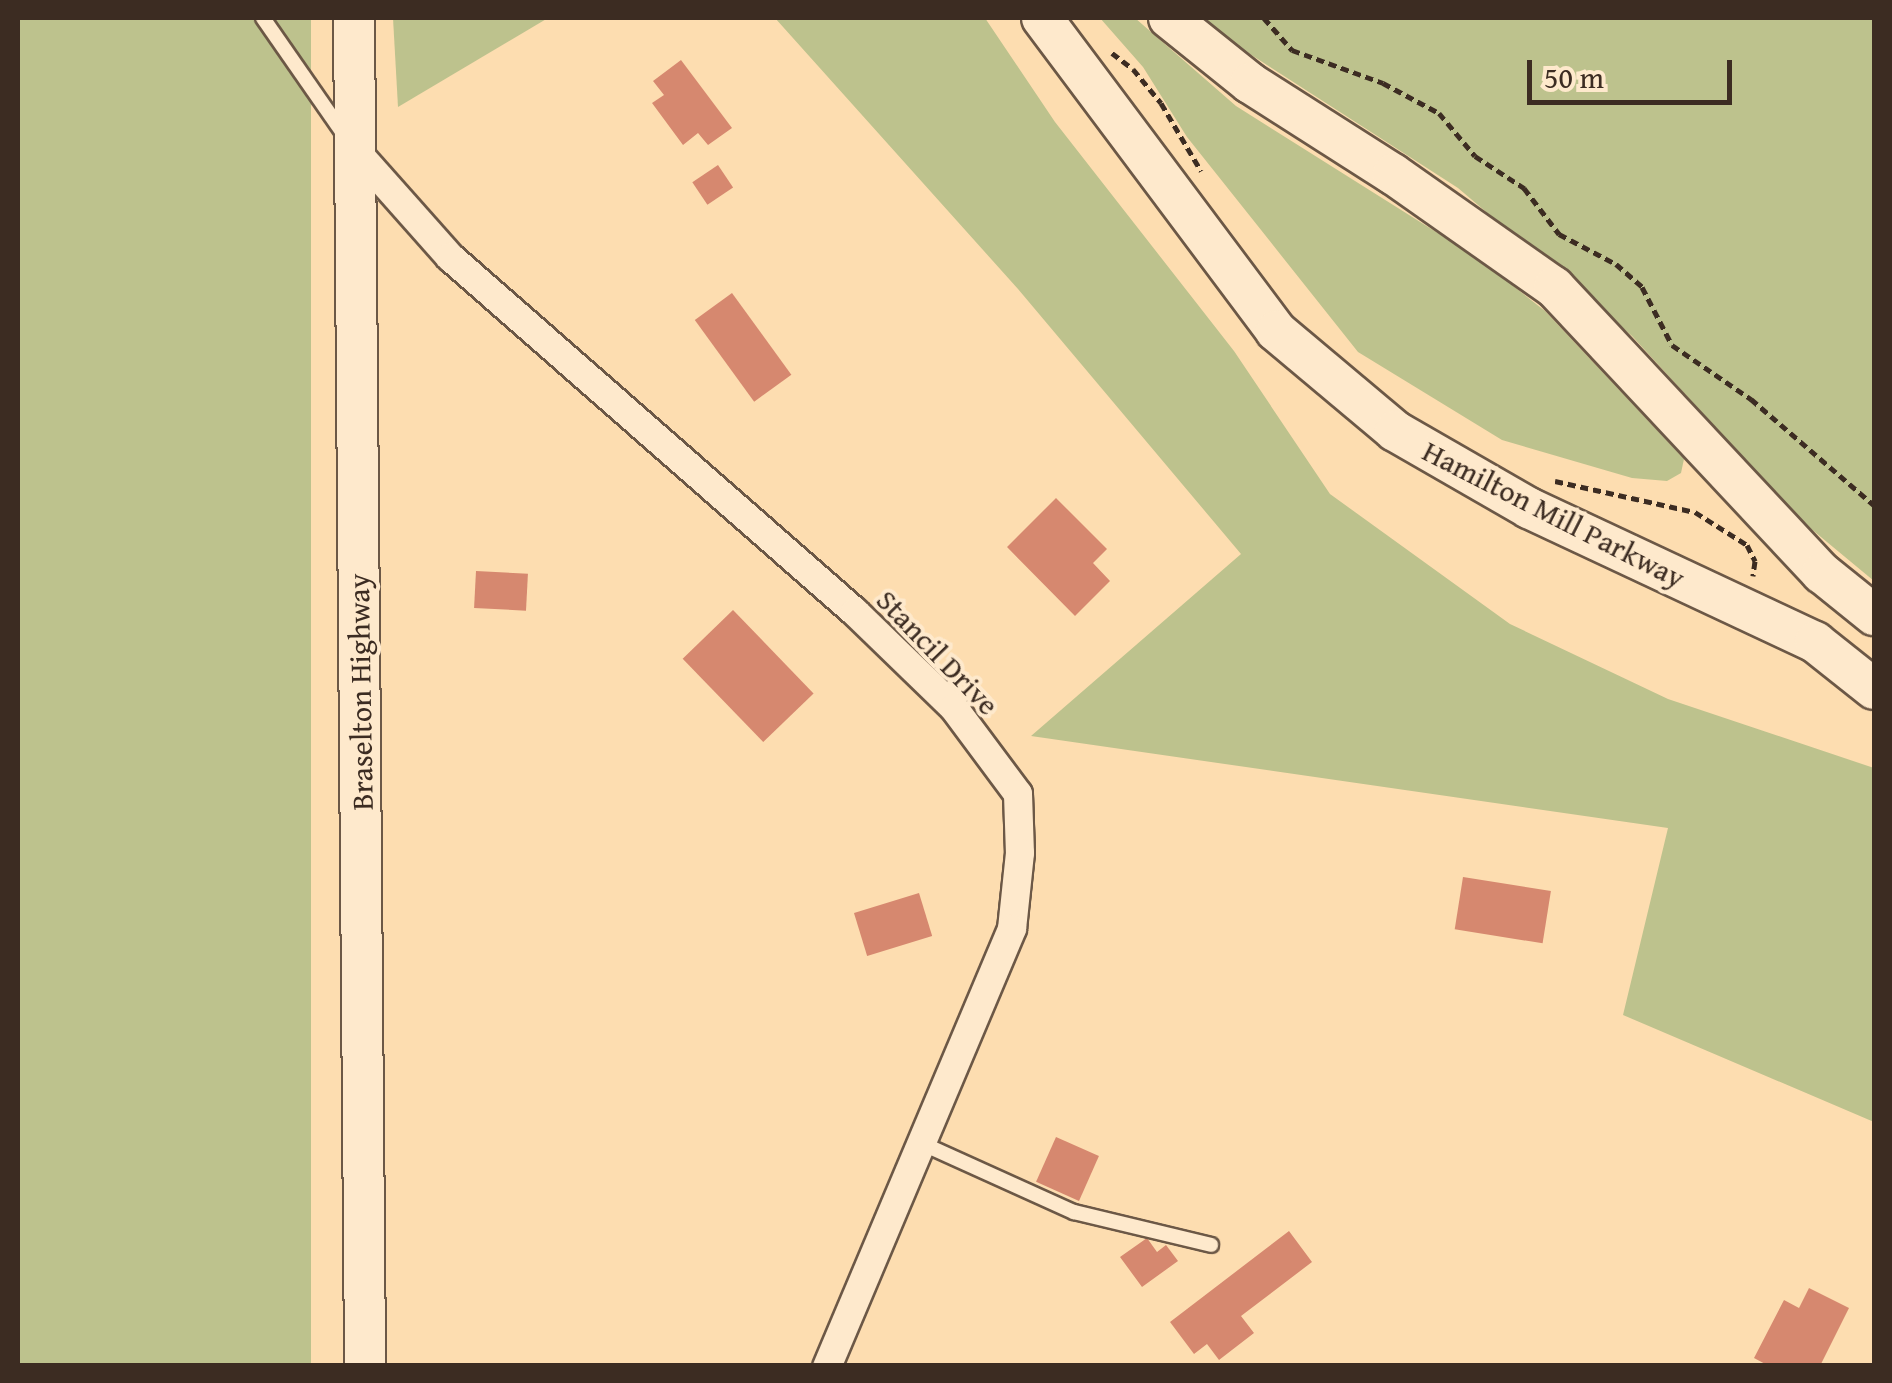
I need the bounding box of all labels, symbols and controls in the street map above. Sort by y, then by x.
scale bar [1532,40,1737,102]
text: 50 m [1544,55,1604,99]
street label: Hamilton Mill Parkway [1417,432,1691,596]
street label: Braselton Highway [340,573,380,811]
street label: Stancil Drive [869,582,1007,722]

